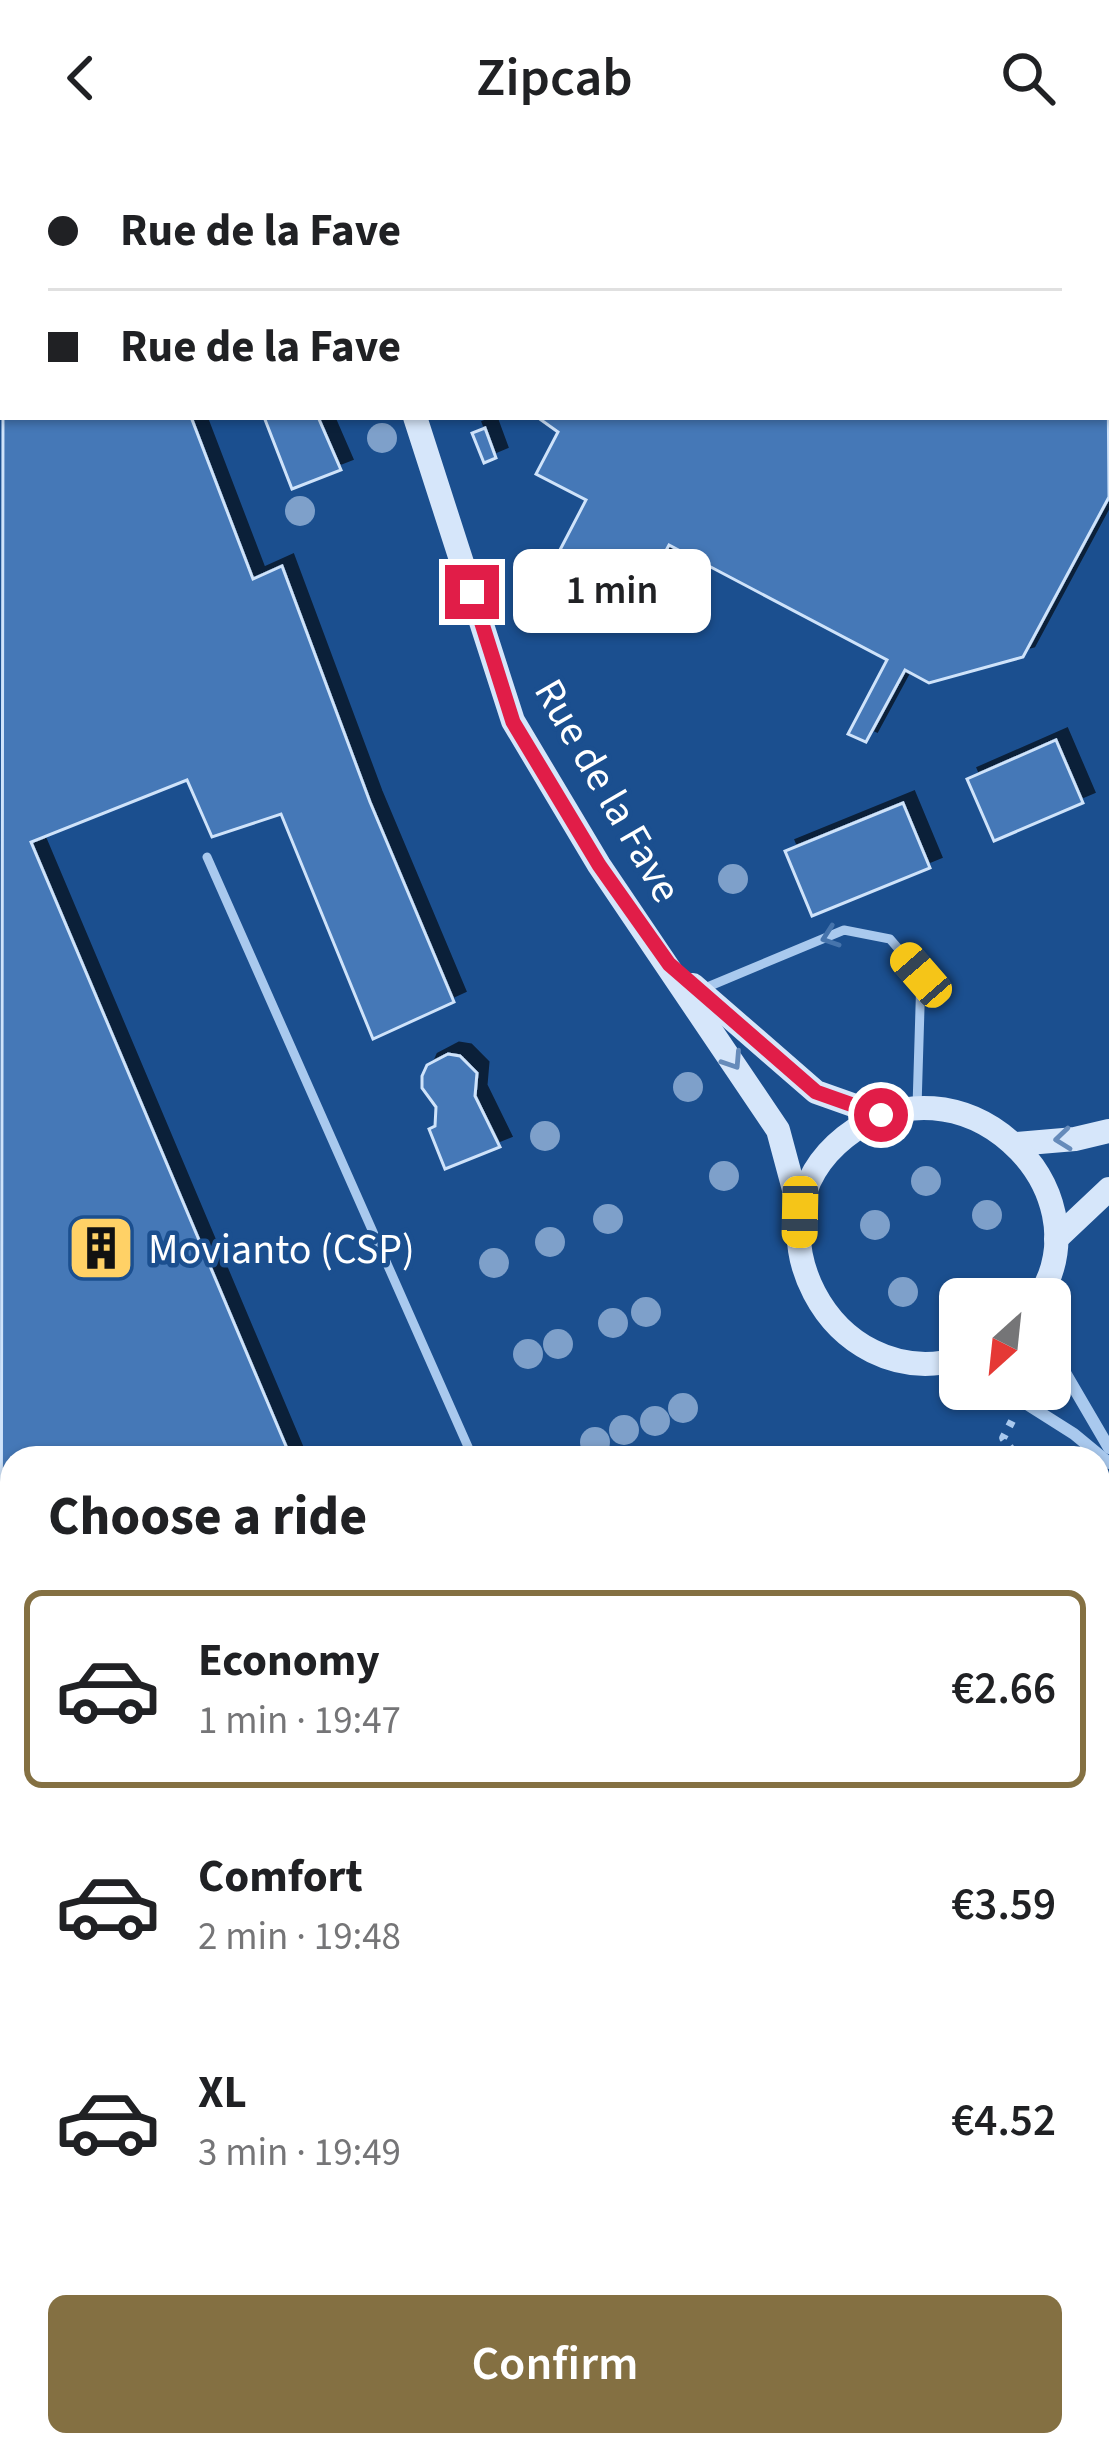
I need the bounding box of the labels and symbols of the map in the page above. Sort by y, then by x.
callout: 1 min [514,550,712,634]
route end [445,565,499,619]
street label: Rue de la Fave [519,668,696,914]
one-way arrow [820,923,841,948]
car [884,936,958,1014]
one-way arrow [718,1048,740,1070]
route start [854,1088,908,1142]
one-way arrow [1053,1126,1072,1151]
car [781,1176,819,1248]
building icon: Movianto (CSP) [66,1213,136,1283]
place label: Movianto (CSP) [148,1220,415,1280]
north arrow [939,1278,1071,1410]

